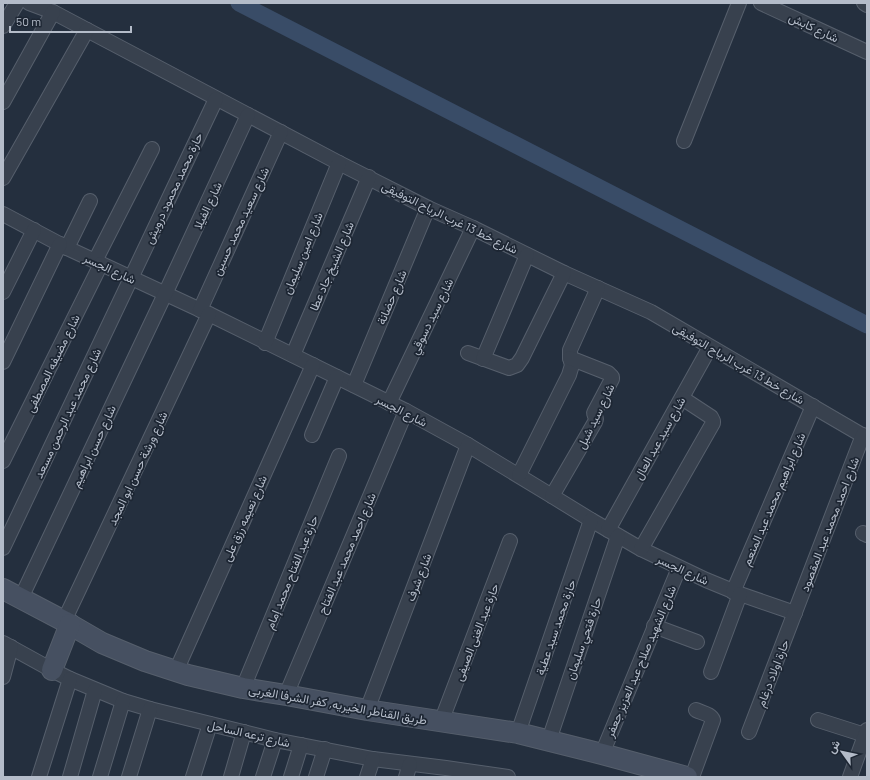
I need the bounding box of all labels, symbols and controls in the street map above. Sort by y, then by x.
scale bar [10,8,131,34]
street label: شارع كابش [786,9,841,47]
text: 50 m [16,14,41,28]
street label: حارة محمد محمود درويش [141,130,207,247]
street label: شارع سعيد محمد حسين [209,165,274,279]
street label: شارع خط 13 غرب الرياح التوفيقى [378,178,520,259]
street label: شارع الفيلا [190,179,227,232]
street label: شارع امين سليمان [279,210,328,297]
street label: شارع الشيخ جاد عطا [306,219,359,314]
street label: شارع الجسر [80,249,138,289]
street label: شارع حضانة [373,268,411,327]
street label: شارع سيد دسوقي [407,276,459,358]
street label: شارع مضيفه المصطفى [22,312,85,416]
street label: شارع خط 13 غرب الرياح التوفيقى [669,320,807,409]
street label: شارع محمد عبد الرحمن مسعد [31,346,106,481]
street label: شارع سيد شبل [573,381,620,452]
street label: شارع الجسر [372,391,430,432]
street label: شارع سيد عبد العال [631,394,690,483]
street label: شارع حسن ابراهيم [68,403,121,491]
street label: شارع ورشة حسن ابو المجد [104,409,172,528]
street label: شارع ابراهيم محمد عبد المنعم [739,430,810,569]
street label: شارع احمد محمد عبد المقصود [797,455,864,594]
street label: شارع نعيمه رزق على [219,473,272,565]
street label: شارع احمد محمد عبد الفتاح [314,490,381,617]
street label: حارة عبد الفتاح محمد إمام [262,513,323,632]
street label: شارع الجسر [653,550,711,590]
street label: شارع شرف [402,551,436,604]
street label: حارة محمد سيد عطية [532,577,580,677]
street label: حارة عبد الغنى الصيفى [451,581,503,684]
street label: شارع الشهيد صلاح عبد العزيز جعفر [601,583,681,741]
street label: حارة فتحي سليمان [562,595,607,682]
street label: حارة اولاد درغام [753,637,793,709]
street label: طريق القناطر الخيريه, كفر الشرفا الغربى [247,681,428,729]
street label: شارع ترعه الساحل [206,717,292,752]
north arrow [822,732,862,772]
text: ش [824,737,843,756]

